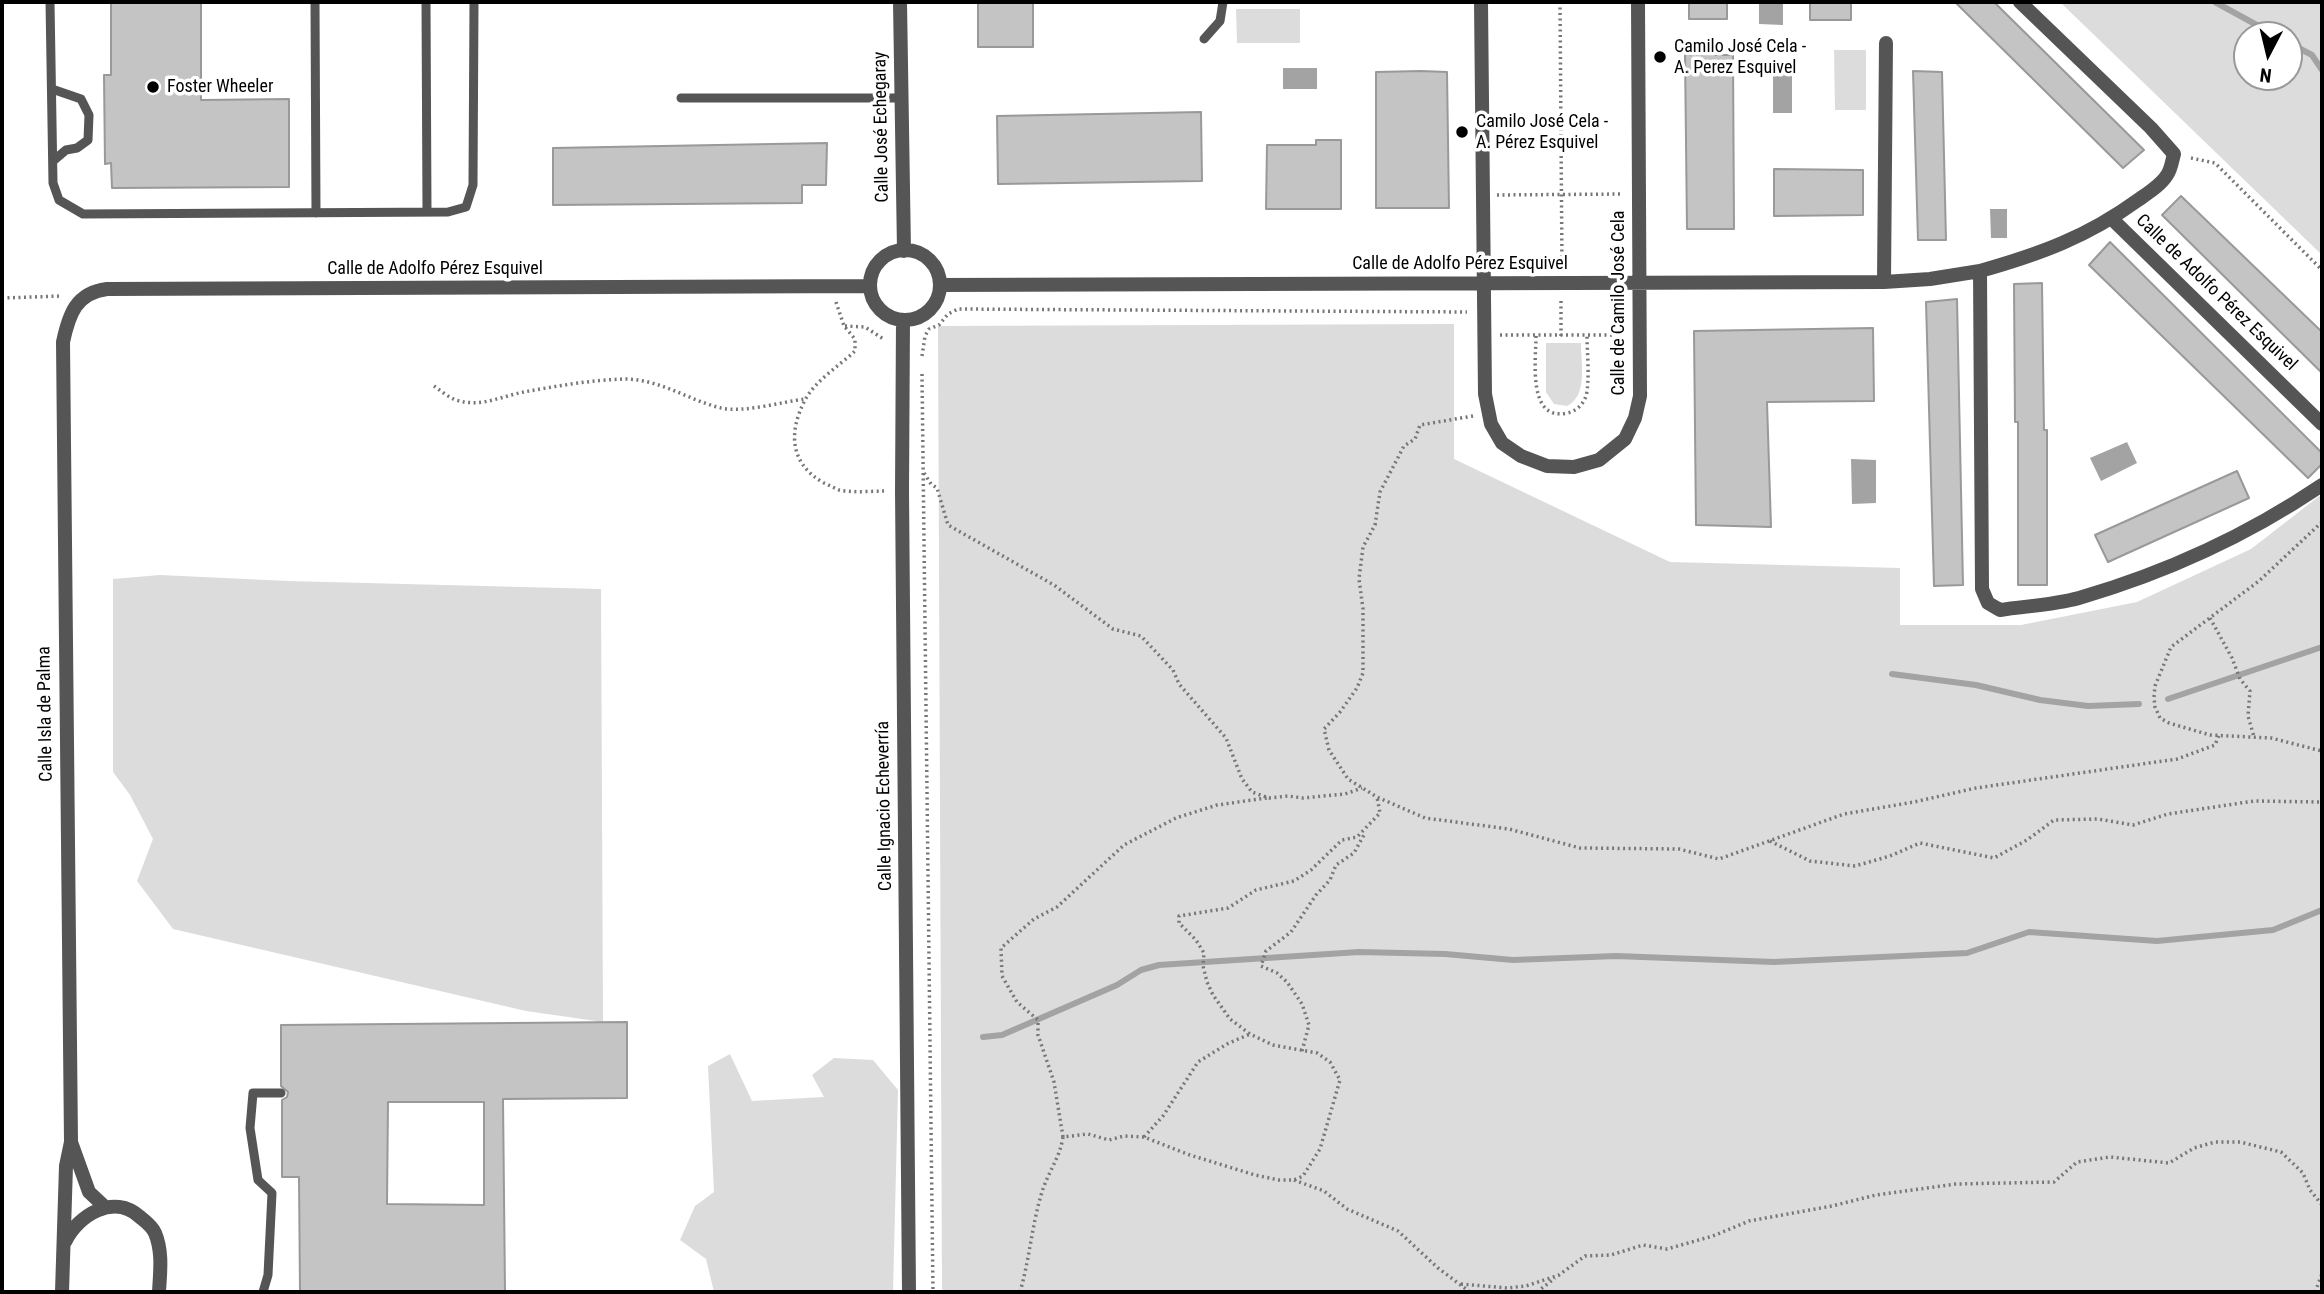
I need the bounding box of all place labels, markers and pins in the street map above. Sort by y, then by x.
place label: Camilo José Cela - A. Perez Esquivel [1674,36,1806,78]
marker: Camilo José Cela - A. Perez Esquivel [1652,49,1668,65]
place label: Foster Wheeler [167,76,273,98]
marker: Foster Wheeler [145,79,161,95]
place label: Camilo José Cela - A. Pérez Esquivel [1476,111,1608,154]
marker: Camilo José Cela - A. Pérez Esquivel [1454,124,1470,140]

